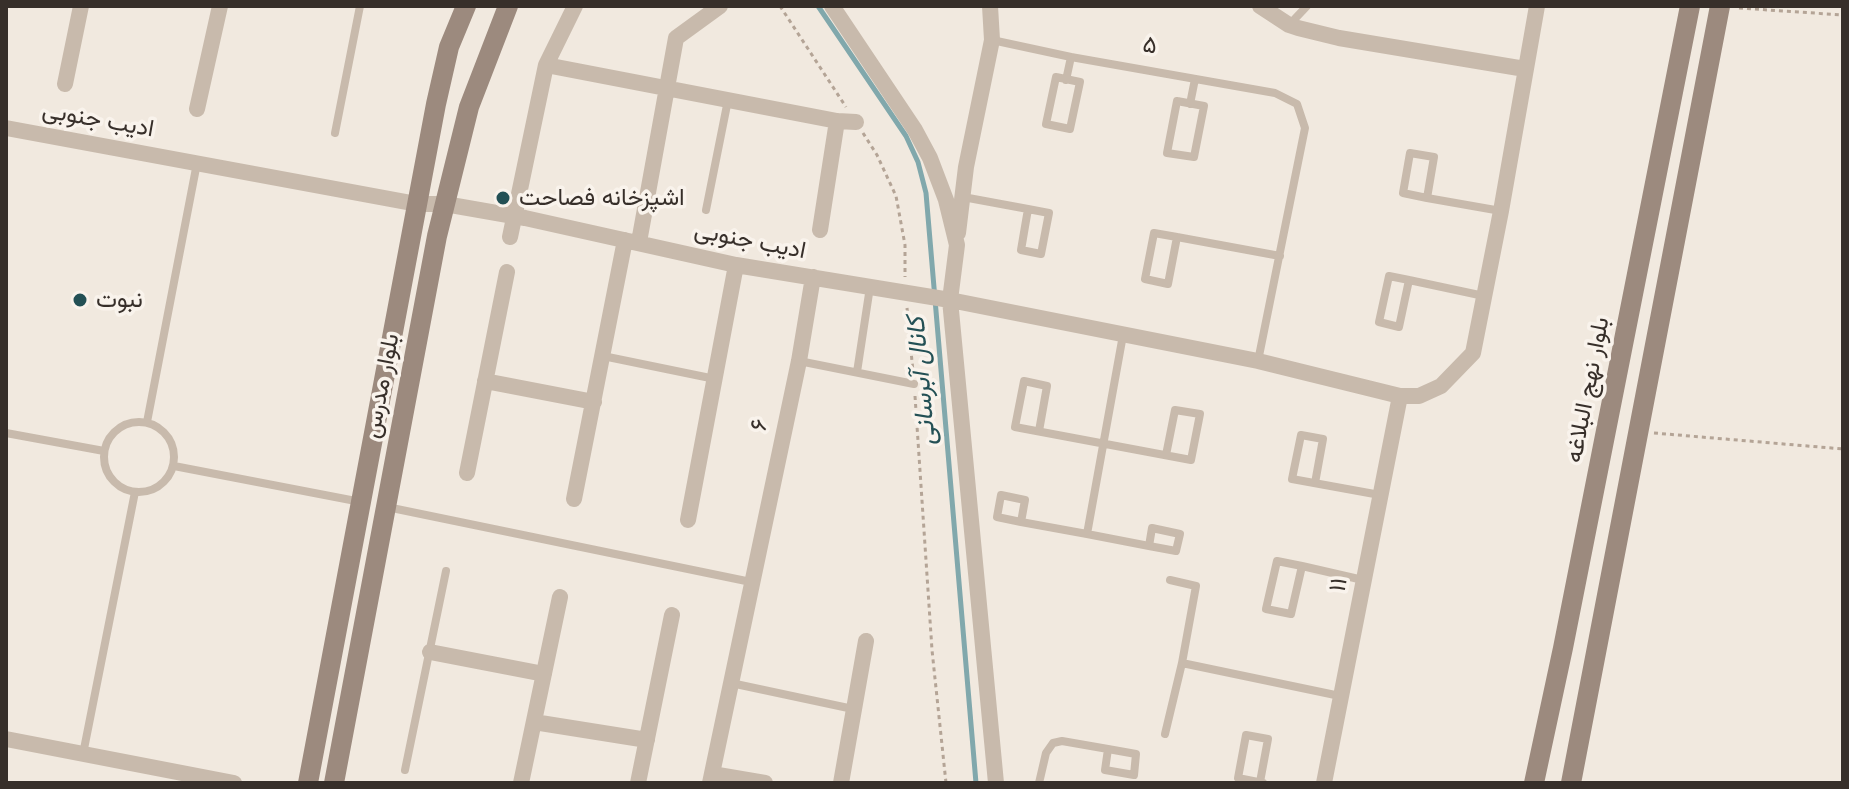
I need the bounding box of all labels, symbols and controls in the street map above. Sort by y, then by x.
street label: ۵ [1141,31,1159,61]
street label: ادیب جنوبی [40,96,156,144]
place label: اشپزخانه فصاحت [519,184,685,212]
marker: اشپزخانه فصاحت [494,189,512,207]
street label: ادیب جنوبی [692,216,808,266]
place label: نبوت [96,286,143,314]
marker: نبوت [71,291,89,309]
water label: کانال آبرسانی [901,315,943,447]
street label: بلوار نهج البلاغه [1560,315,1616,465]
street label: بلوار مدرس [358,331,406,441]
street label: ۶ [745,416,775,434]
street label: ۱۱ [1324,575,1354,595]

